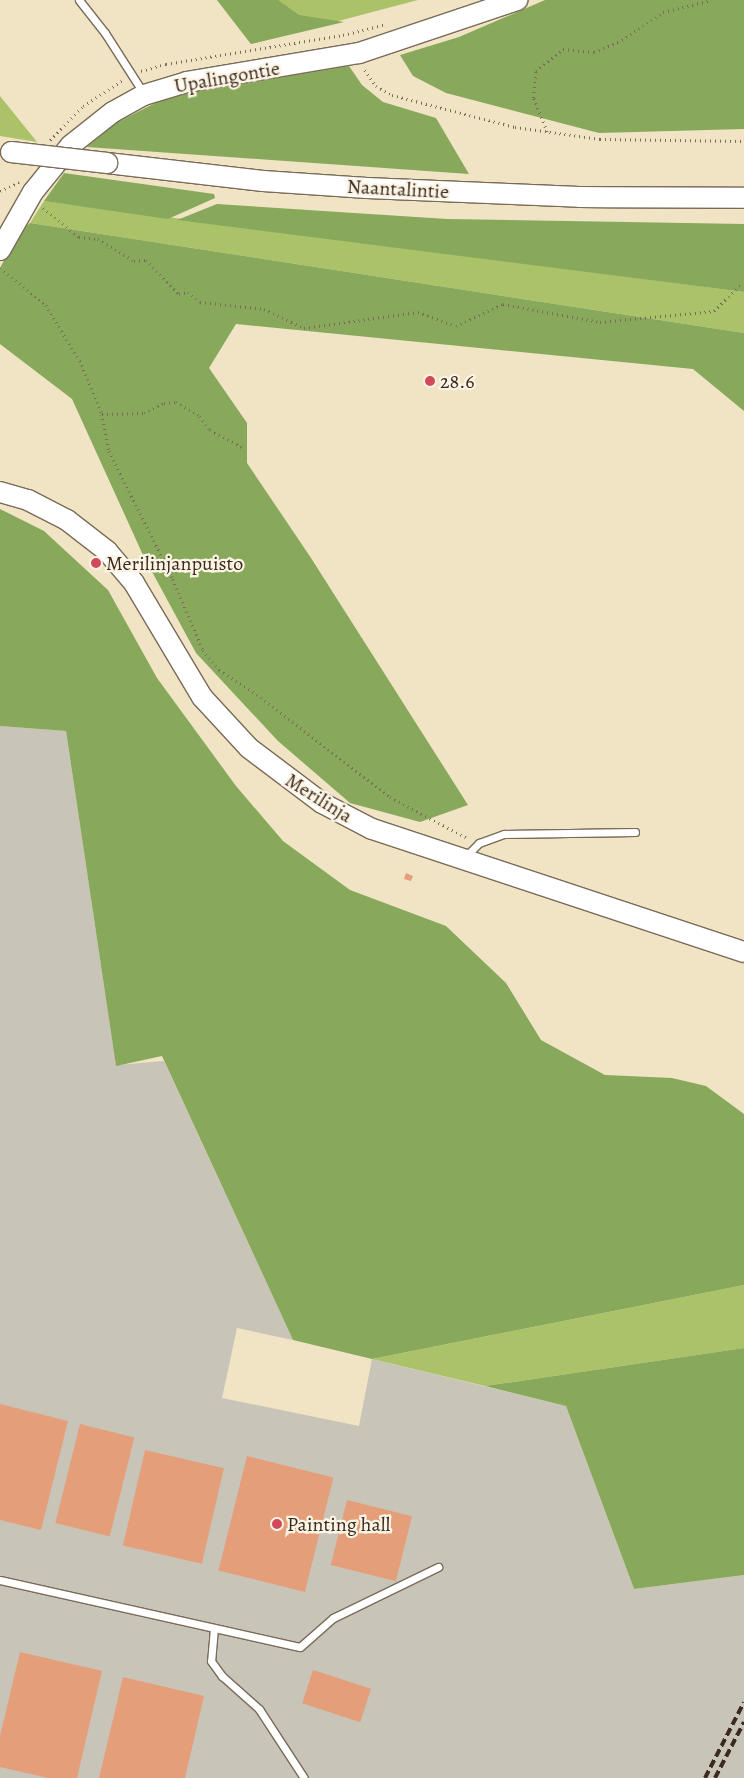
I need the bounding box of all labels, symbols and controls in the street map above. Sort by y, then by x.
street label: Upalingontie [172,56,282,98]
street label: Naantalintie [346,174,450,204]
place label: 28.6 [440,369,475,393]
marker: 28.6 [424,375,436,387]
place label: Merilinjanpuisto [106,551,243,575]
marker: Merilinjanpuisto [90,557,102,569]
street label: Merilinja [281,768,357,828]
place label: Painting hall [287,1512,390,1536]
marker: Painting hall [271,1518,283,1530]

